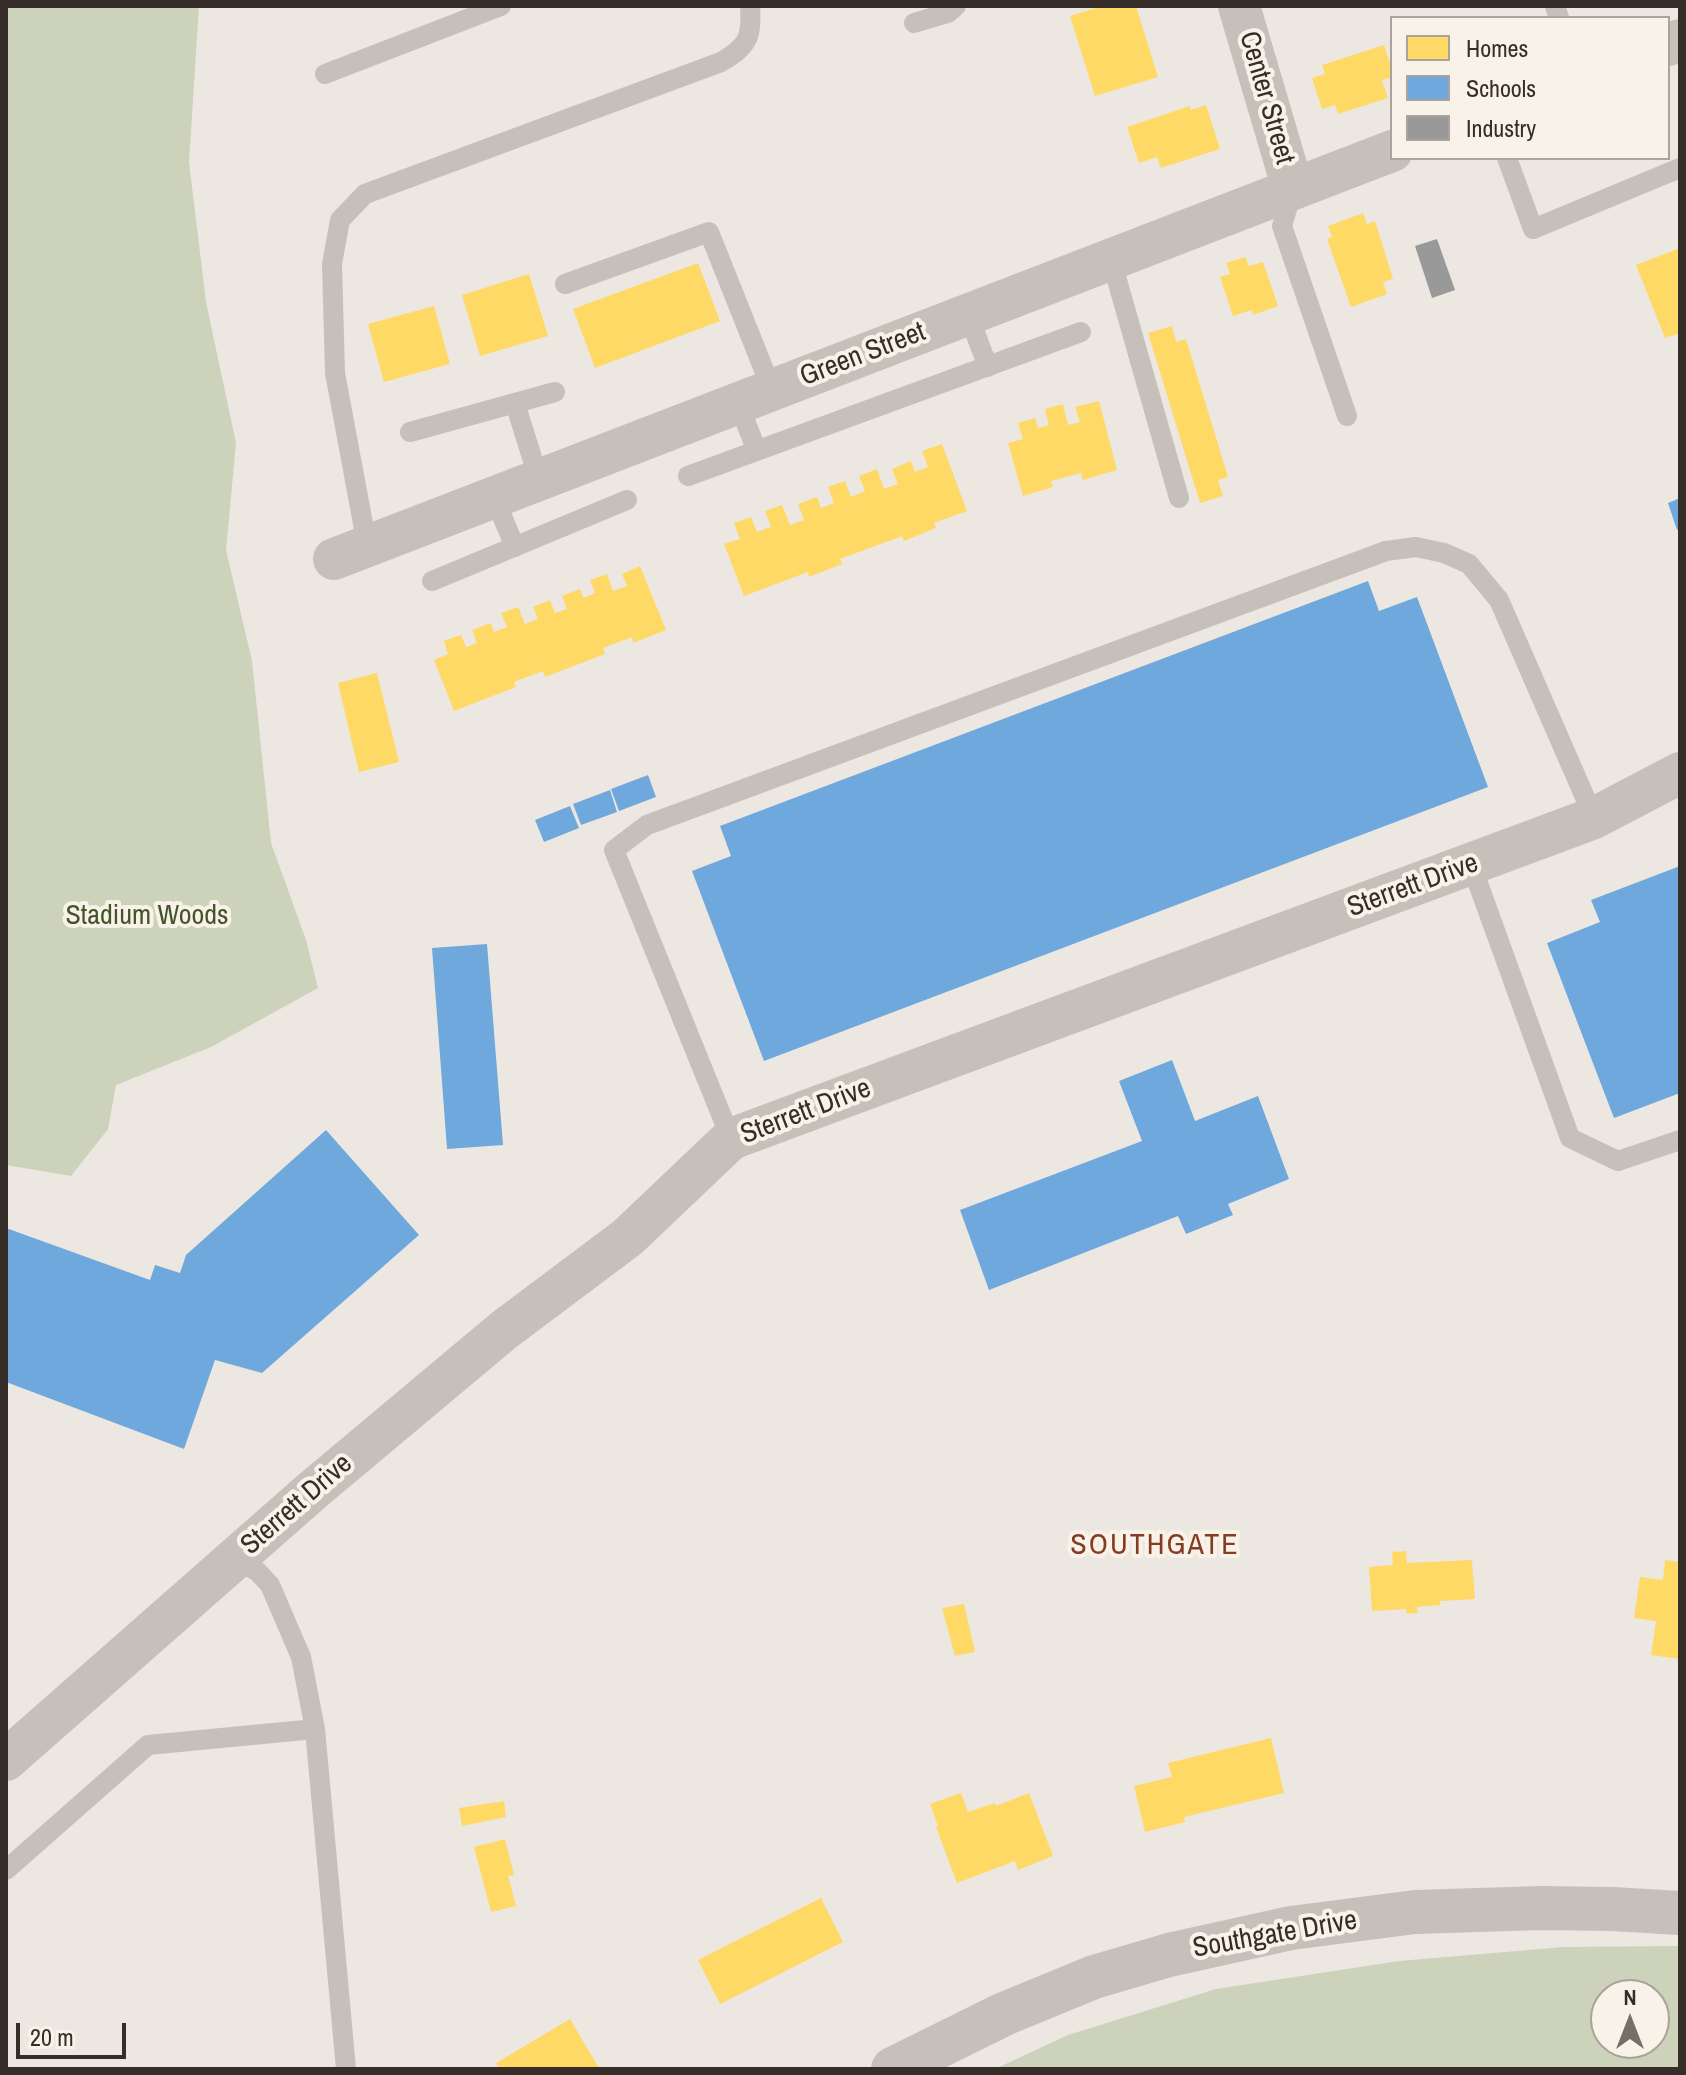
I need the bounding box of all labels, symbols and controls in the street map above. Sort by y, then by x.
legend [1390,16,1670,160]
street label: Center Street [1231,28,1301,168]
text: Homes [1466,32,1528,64]
text: Schools [1466,72,1536,104]
text: Industry [1466,112,1536,144]
street label: Green Street [796,316,930,394]
street label: Sterrett Drive [1343,847,1483,925]
park label: Stadium Woods [66,899,228,933]
street label: Sterrett Drive [736,1072,876,1152]
street label: Sterrett Drive [234,1448,360,1562]
district label: SOUTHGATE [1070,1528,1240,1564]
street label: Southgate Drive [1190,1904,1360,1966]
north arrow [1590,1979,1670,2059]
text: N [1623,1982,1637,2012]
scale bar [20,2007,130,2057]
text: 20 m [30,2021,74,2053]

